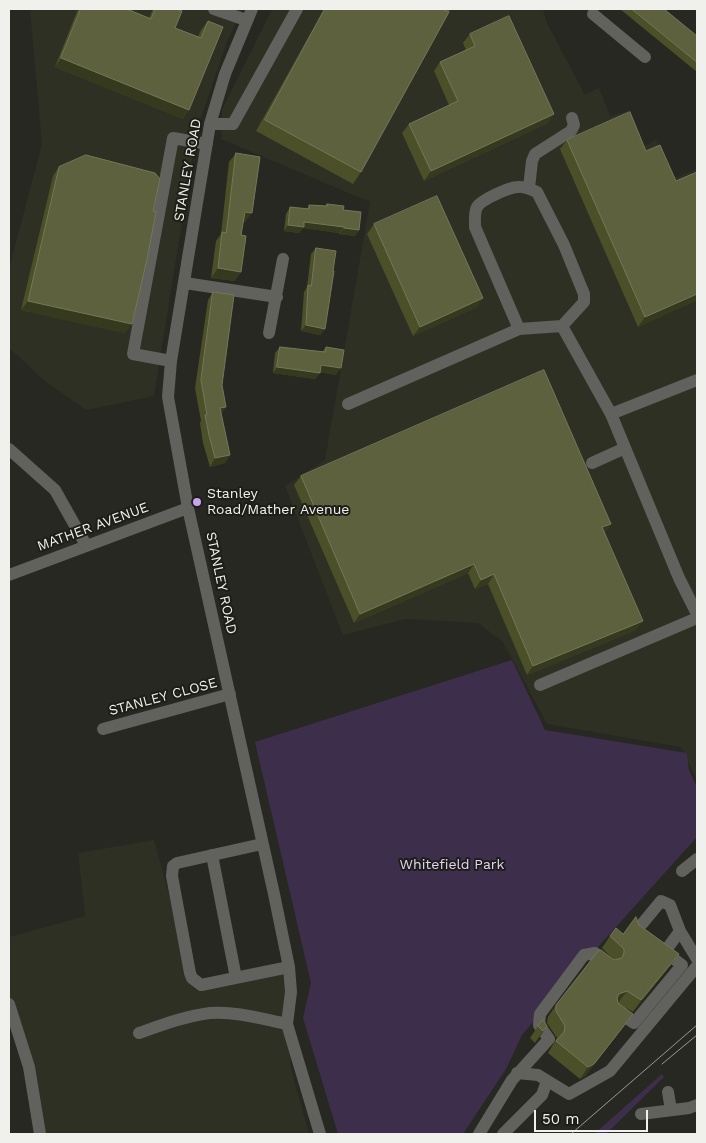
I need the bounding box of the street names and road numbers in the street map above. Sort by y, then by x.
street label: STANLEY ROAD [171,117,205,223]
street label: MATHER AVENUE [35,499,151,555]
street label: STANLEY ROAD [202,530,240,636]
street label: STANLEY CLOSE [107,674,219,720]

